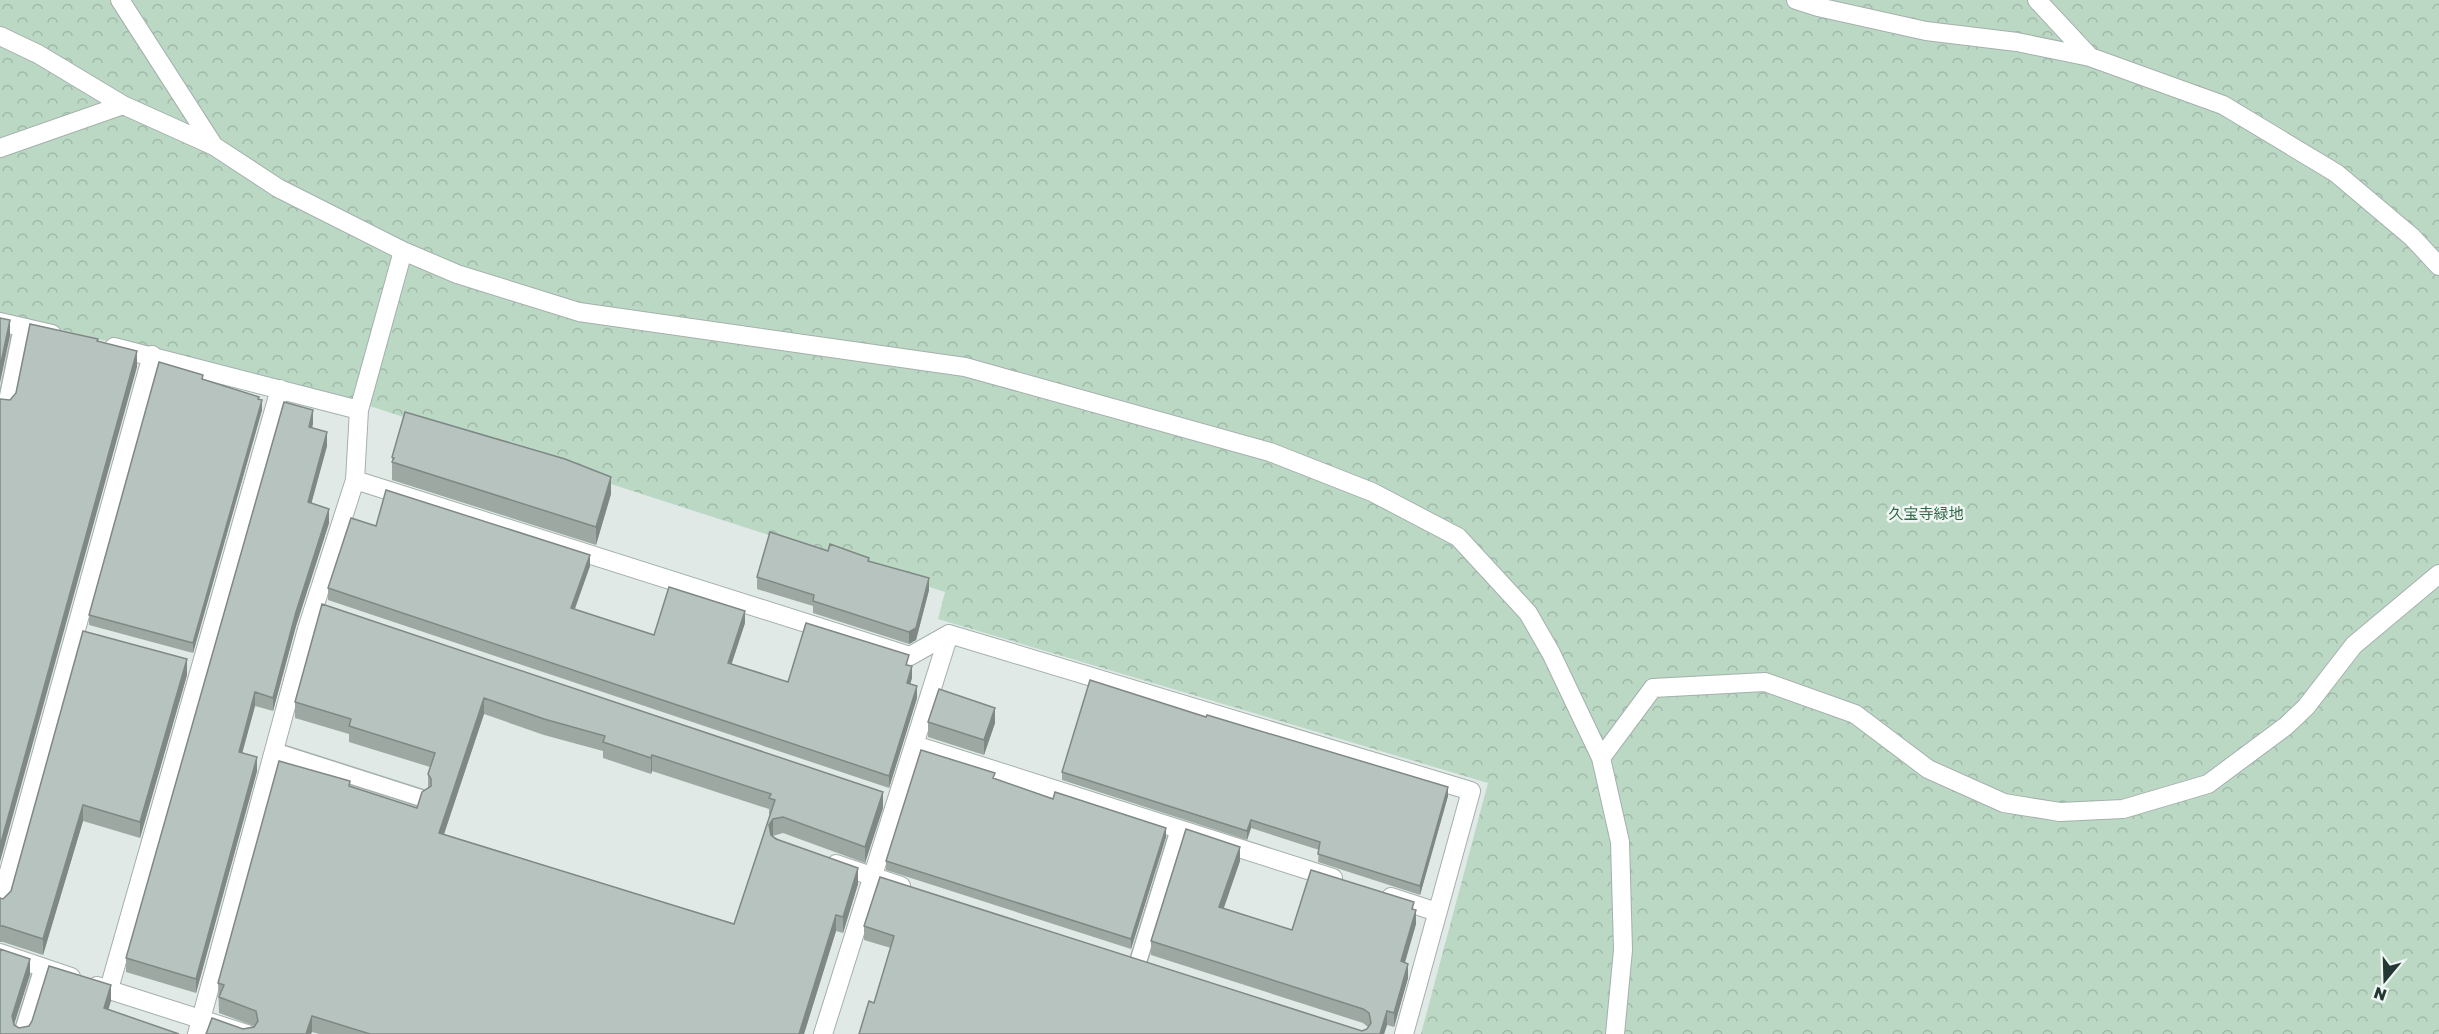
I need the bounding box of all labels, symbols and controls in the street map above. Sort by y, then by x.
park label: 久宝寺緑地 [1888,504,1964,522]
north arrow [2355,950,2415,1010]
text: N [2371,983,2389,1006]

